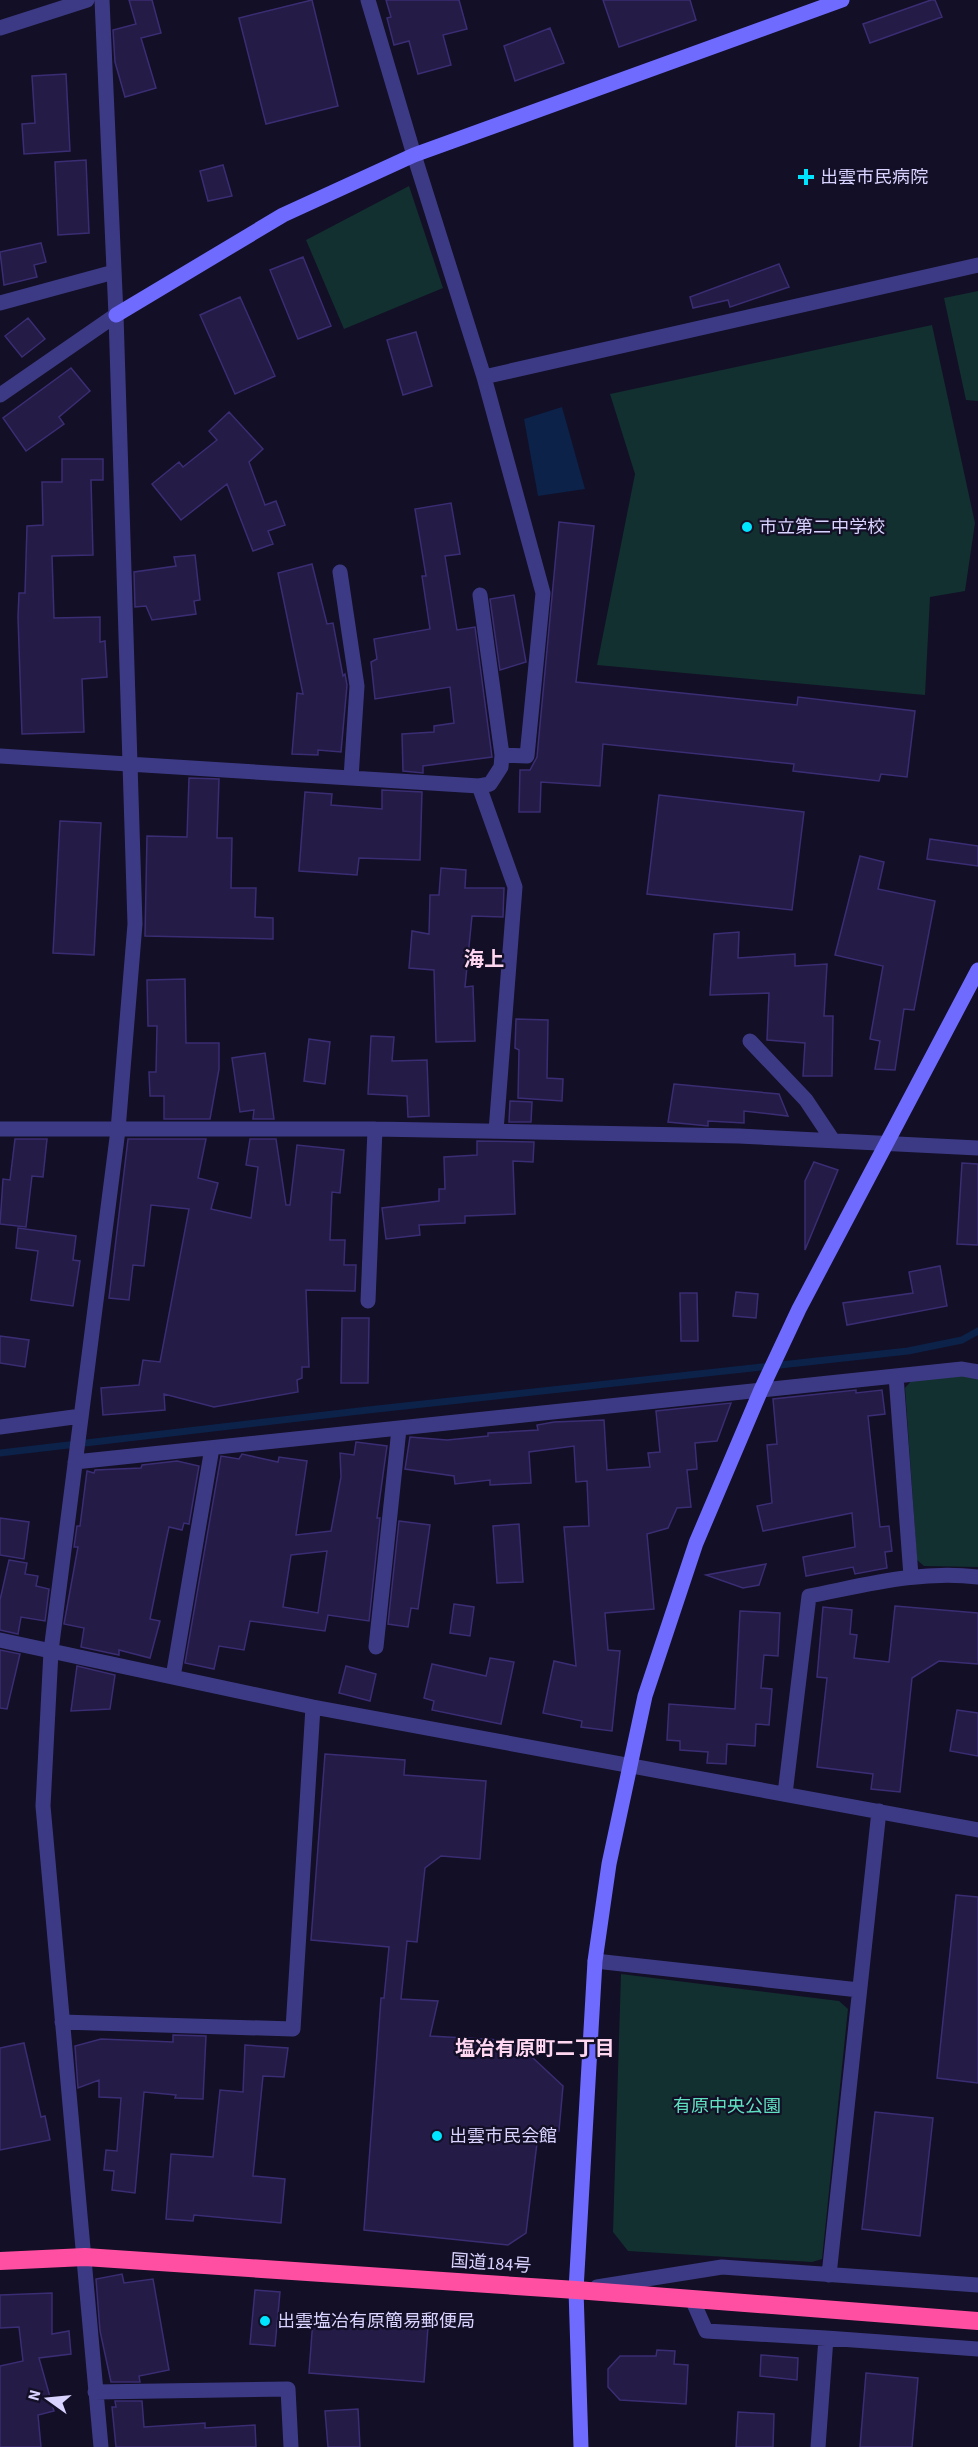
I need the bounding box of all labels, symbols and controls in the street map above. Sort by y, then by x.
place label: 出雲市民病院 [820,165,928,190]
marker: 出雲市民病院 [797,168,815,186]
place label: 市立第二中学校 [759,515,885,540]
marker: 市立第二中学校 [740,520,754,534]
district label: 海上 [464,946,504,974]
district label: 塩冶有原町二丁目 [455,2035,615,2063]
park label: 有原中央公園 [673,2094,781,2119]
place label: 出雲市民会館 [449,2124,557,2149]
marker: 出雲市民会館 [430,2129,444,2143]
street label: 国道184号 [450,2248,532,2279]
place label: 出雲塩冶有原簡易郵便局 [277,2309,475,2334]
marker: 出雲塩冶有原簡易郵便局 [258,2314,272,2328]
north arrow [18,2369,78,2429]
text: N [22,2387,46,2403]

